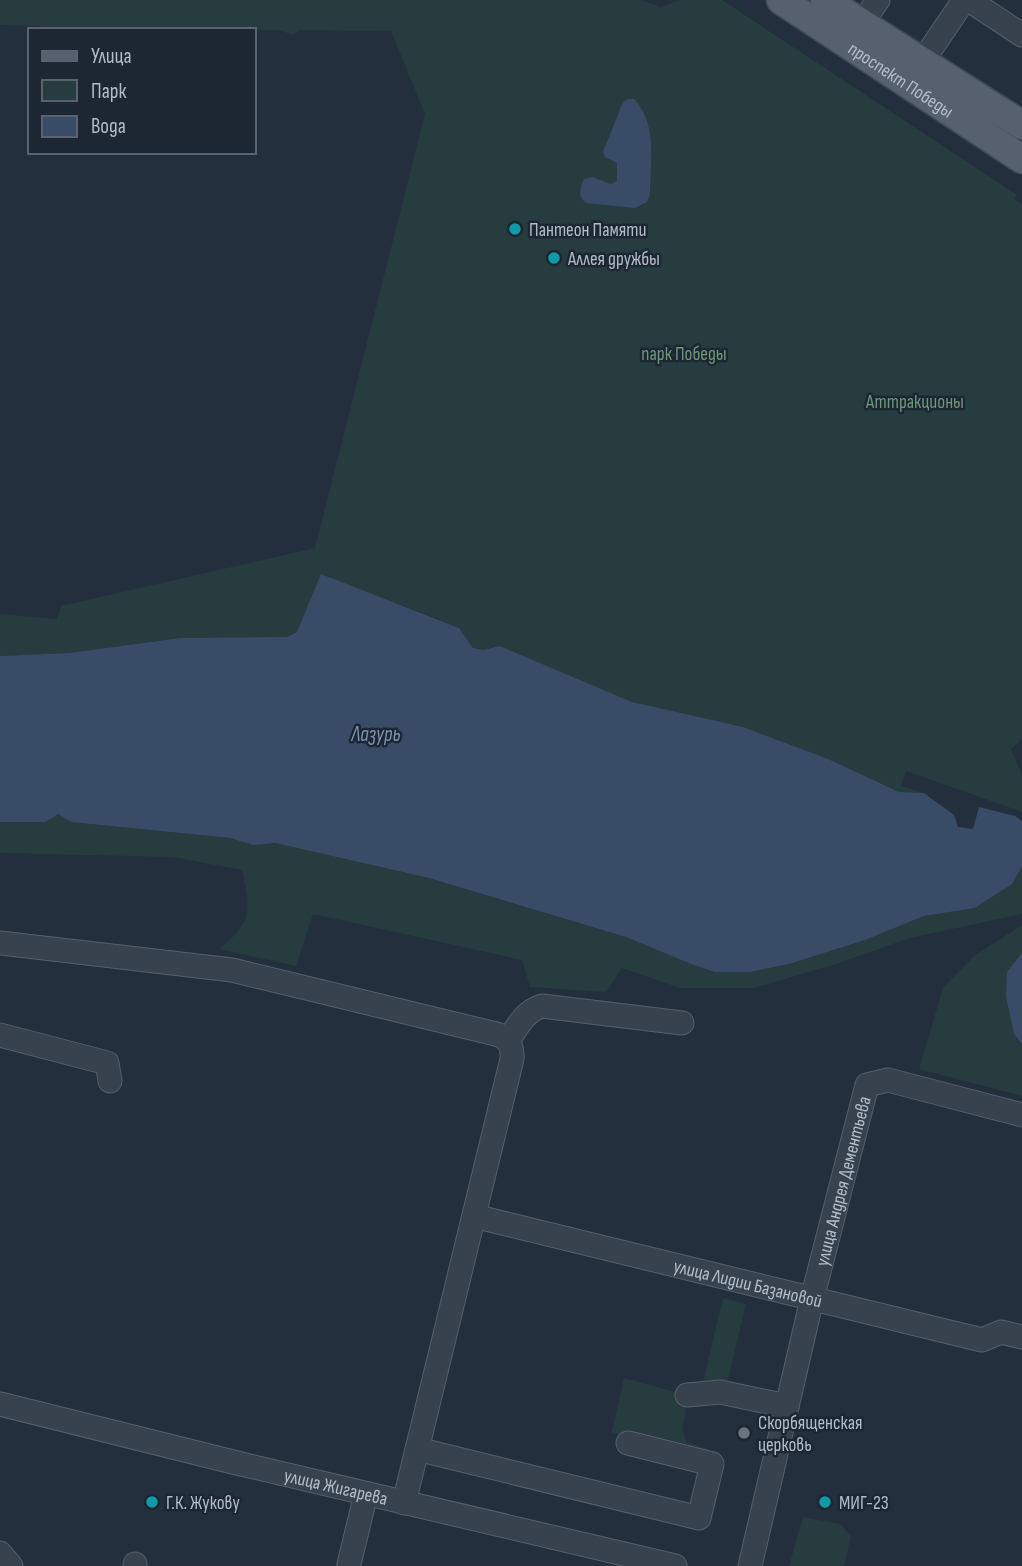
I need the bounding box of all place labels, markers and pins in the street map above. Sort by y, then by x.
place label: Пантеон Памяти [529,219,646,242]
marker: Пантеон Памяти [507,221,523,237]
place label: Аллея дружбы [567,248,660,271]
marker: Аллея дружбы [546,250,562,266]
place label: Скорбященская церковь [758,1412,862,1457]
marker: Скорбященская церковь [736,1425,752,1441]
place label: Г.К. Жукову [166,1492,240,1515]
place label: МИГ-23 [839,1492,889,1515]
marker: Г.К. Жукову [144,1494,160,1510]
marker: МИГ-23 [817,1494,833,1510]

